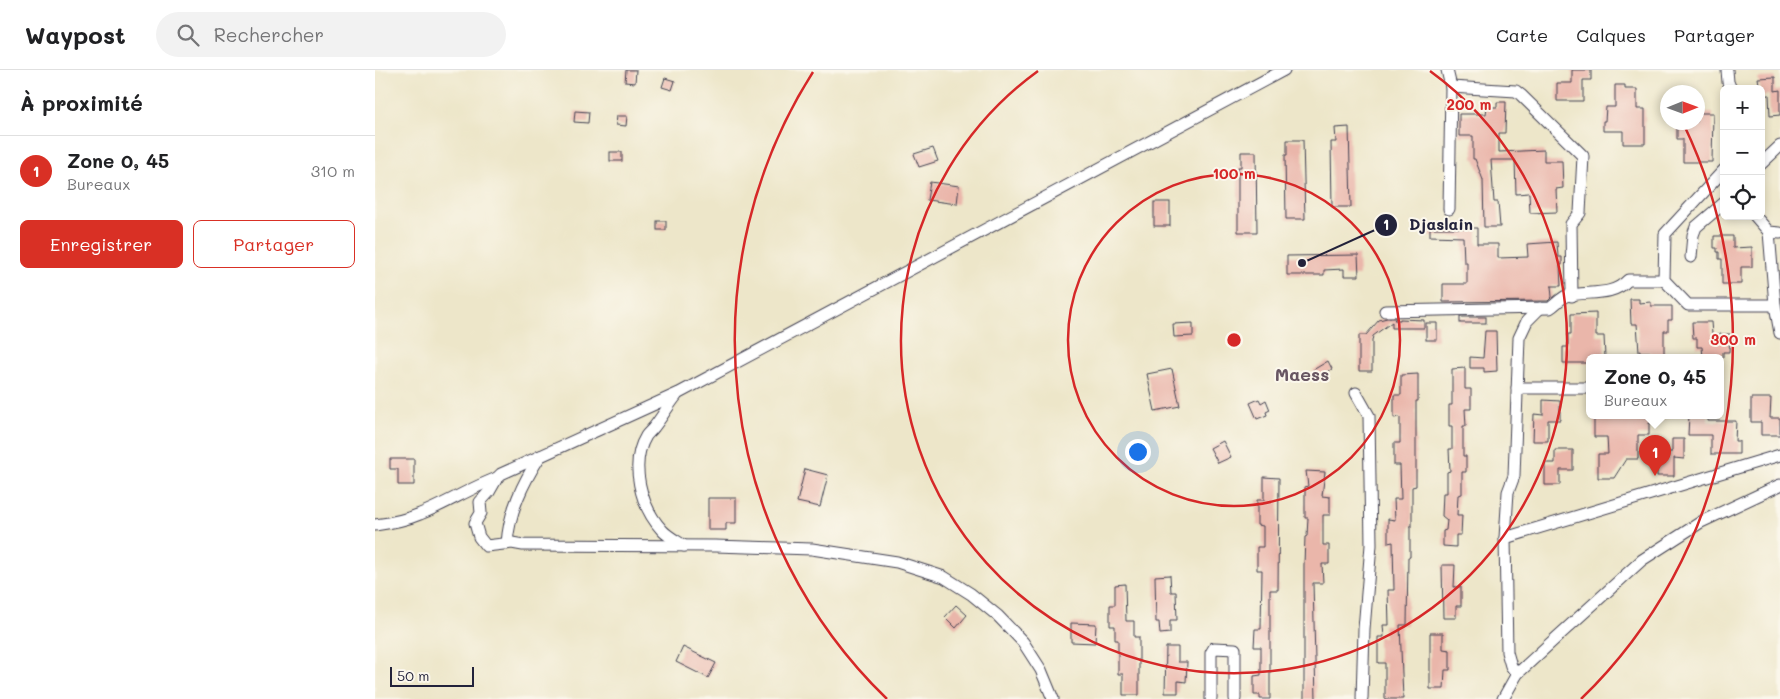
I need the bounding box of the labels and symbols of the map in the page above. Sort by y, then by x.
north arrow [1660,85,1705,130]
text: 200 m [1447,94,1492,114]
text: 100 m [1212,163,1256,183]
callout: Djaslain [1373,209,1483,240]
text: Djaslain [1409,213,1473,234]
text: 1 [1383,214,1389,234]
text: 300 m [1710,329,1756,349]
centre of rings [1225,331,1243,349]
district label: Maess [1275,362,1329,386]
pin: 1 [1639,435,1671,476]
your location [1125,439,1151,465]
scale bar [390,664,474,687]

